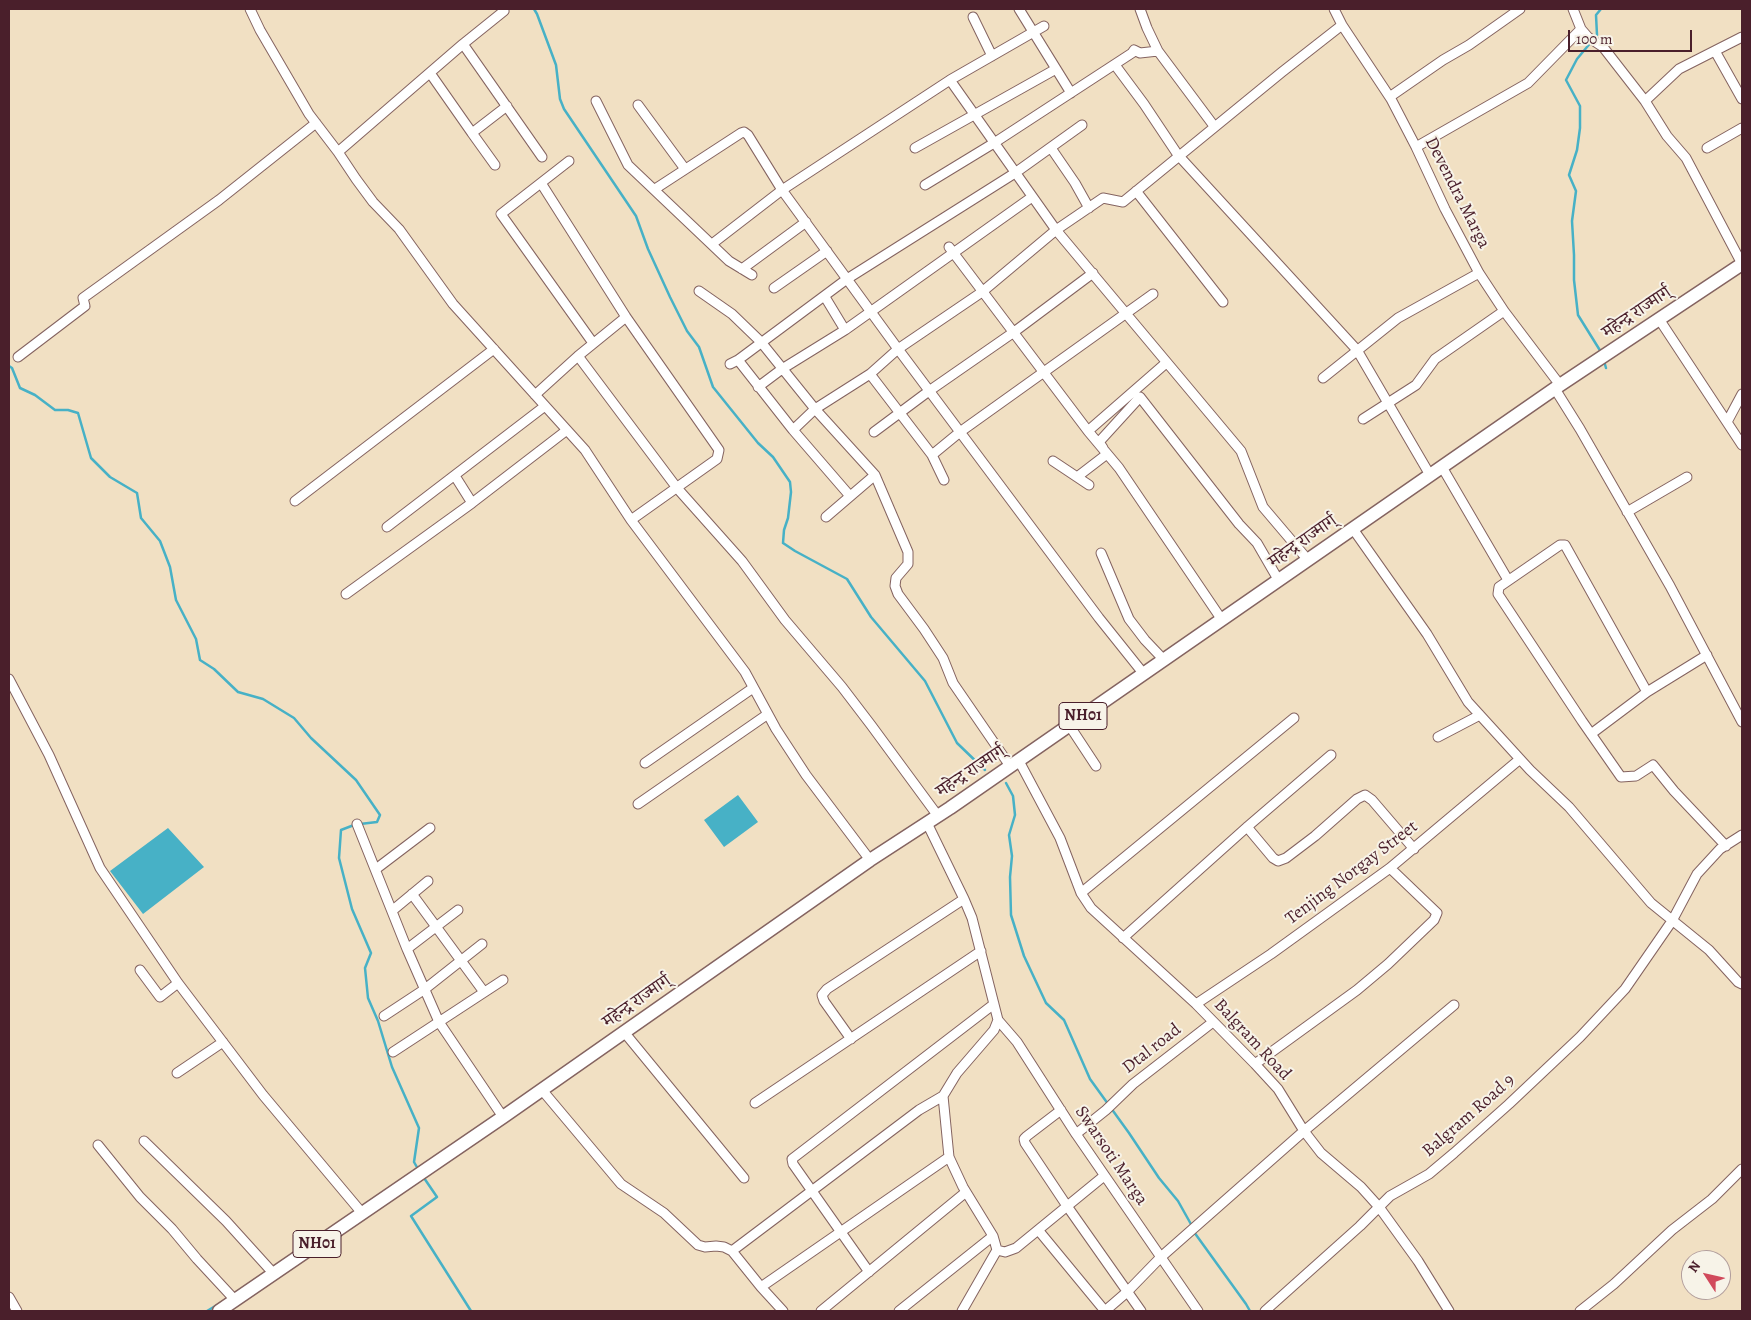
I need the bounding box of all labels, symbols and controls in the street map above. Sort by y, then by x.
scale bar [1571,20,1695,52]
text: 100 m [1576,29,1613,49]
street label: Devendra Marga [1420,134,1494,252]
street label: महेन्द्र राज्मार्ग् [1598,282,1676,344]
street label: महेन्द्र राज्मार्ग् [1265,511,1341,573]
road number: NH01 [1059,702,1107,729]
street label: महेन्द्र राज्मार्ग् [932,741,1010,803]
street label: Tenjing Norgay Street [1282,816,1422,930]
street label: महेन्द्र राज्मार्ग् [599,971,675,1033]
street label: Balgram Road [1209,995,1295,1085]
street label: Dtal road [1118,1019,1186,1079]
street label: Balgram Road 9 [1418,1070,1520,1162]
street label: Swarsoti Marga [1070,1102,1152,1210]
road number: NH01 [293,1230,341,1258]
north arrow [1681,1250,1731,1300]
text: N [1683,1257,1705,1276]

